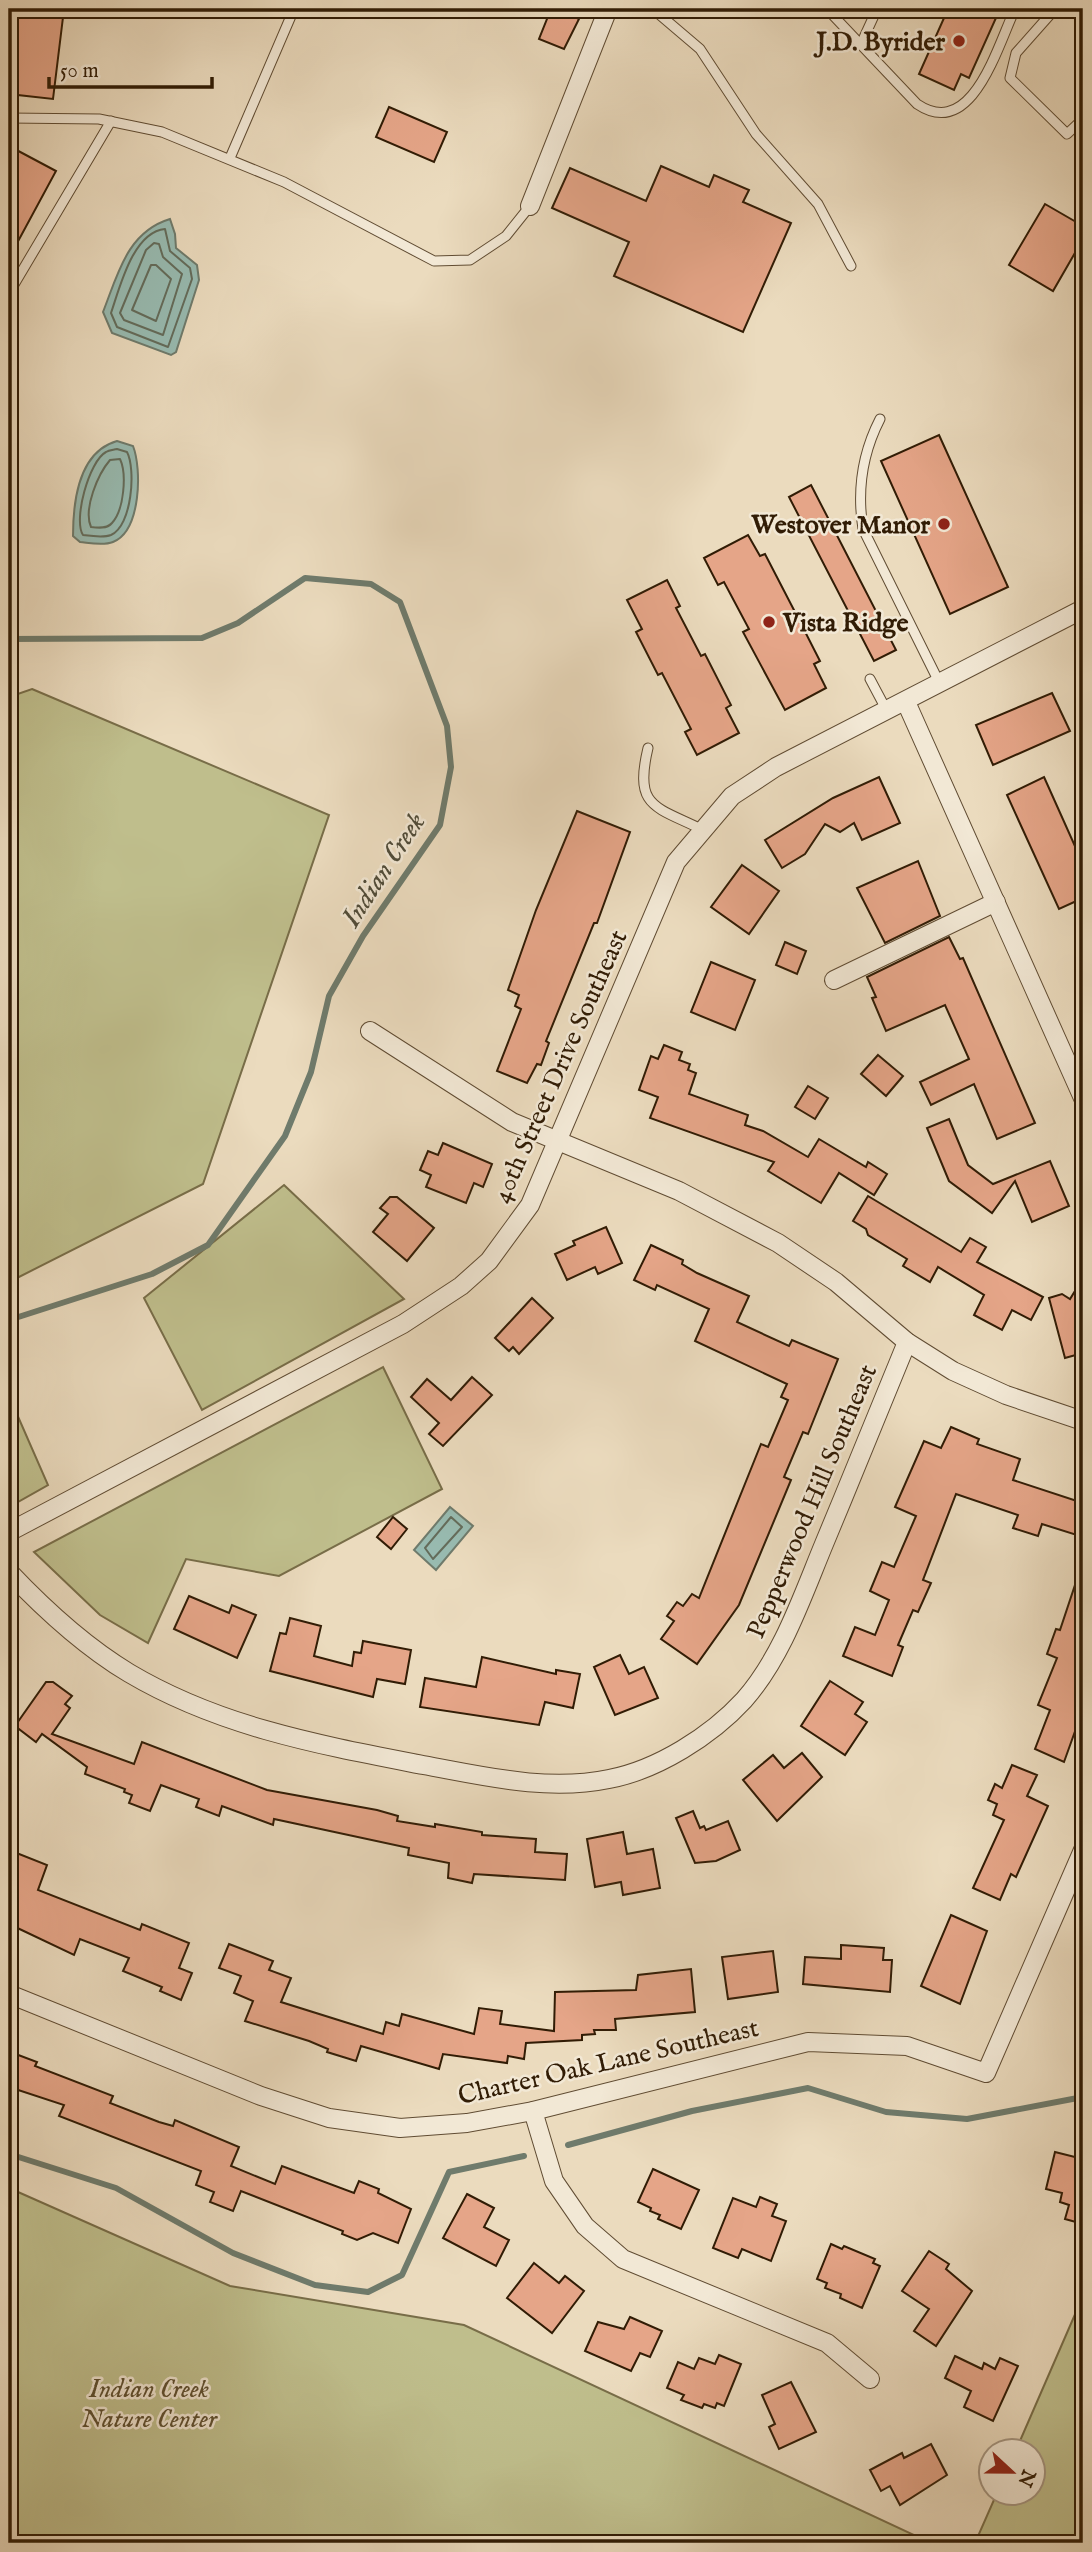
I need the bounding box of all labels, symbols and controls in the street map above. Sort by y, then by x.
place label: J.D. Byrider [813,26,945,59]
marker: J.D. Byrider [951,33,967,49]
scale bar [49,46,212,90]
text: 50 m [60,58,99,85]
place label: Westover Manor [750,509,930,542]
marker: Westover Manor [936,516,952,532]
place label: Vista Ridge [782,607,908,640]
marker: Vista Ridge [761,614,777,630]
water label: Indian Creek [334,807,434,935]
street label: 40th Street Drive Southeast [485,925,635,1208]
street label: Pepperwood Hill Southeast [740,1359,885,1644]
street label: Charter Oak Lane Southeast [455,2012,762,2113]
park label: Indian Creek Nature Center [81,2373,218,2436]
north arrow [976,2436,1046,2506]
text: N [1011,2465,1040,2490]

